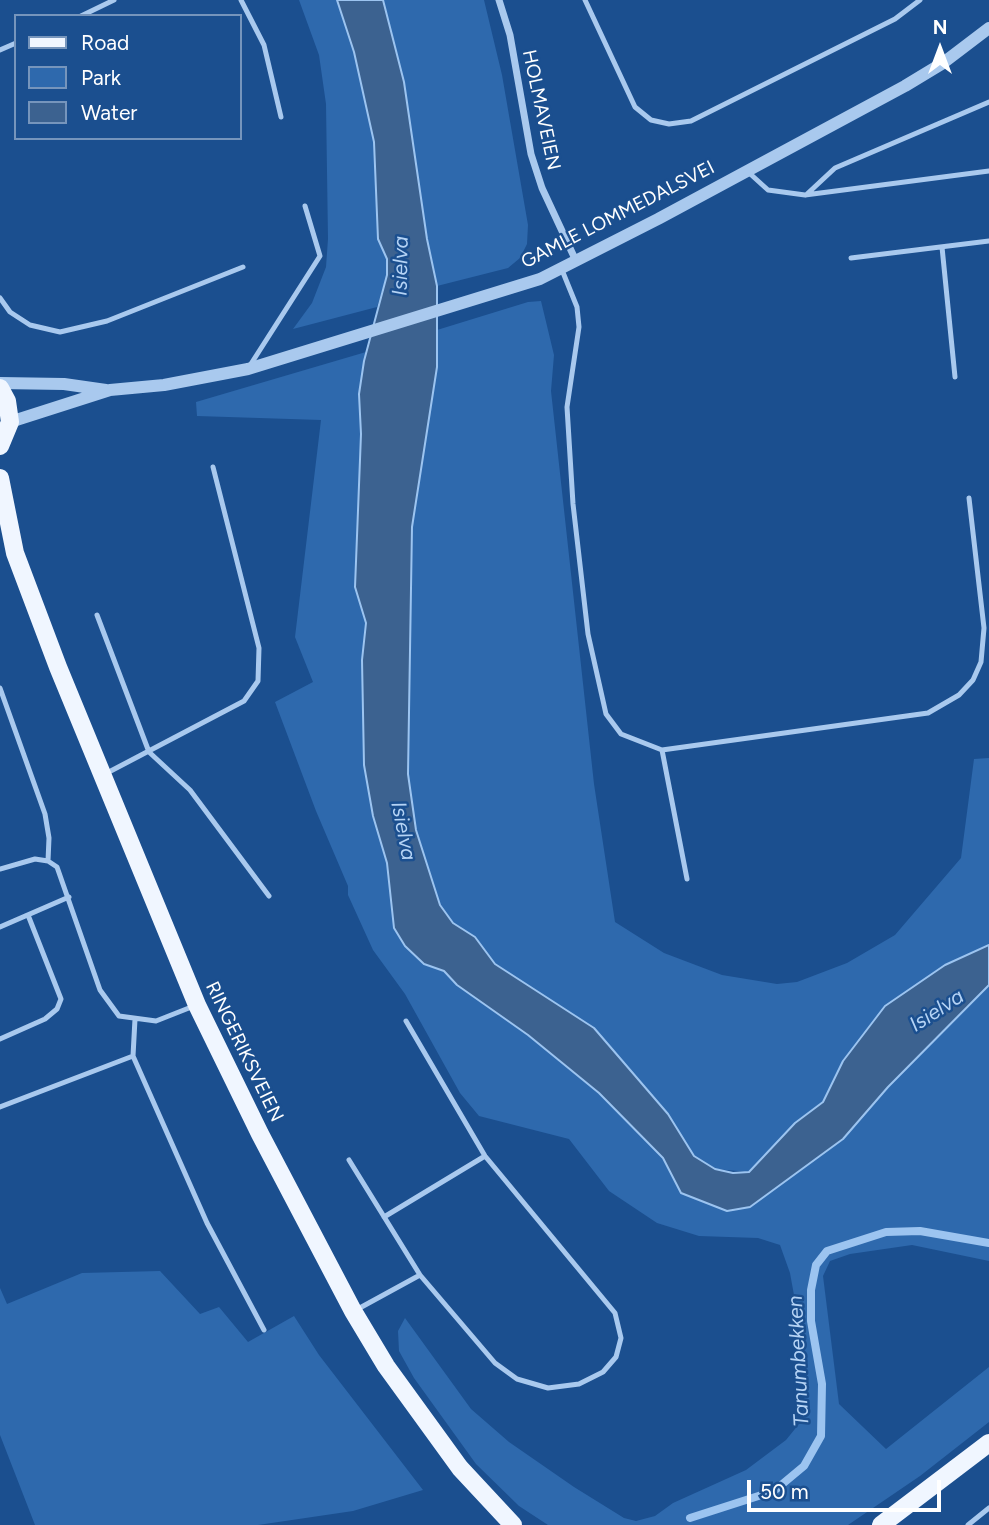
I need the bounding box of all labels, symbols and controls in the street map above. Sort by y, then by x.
legend [14,14,242,140]
north arrow [905,14,975,84]
text: N [933,16,947,39]
text: Road [81,30,129,55]
street label: HOLMAVEIEN [517,48,565,172]
text: Park [81,65,121,90]
text: Water [81,100,137,125]
street label: GAMLE LOMMEDALSVEI [518,156,718,274]
water label: Isielva [388,236,414,296]
water label: Isielva [385,799,421,863]
street label: RINGERIKSVEIEN [200,978,288,1126]
water label: Isielva [905,984,969,1038]
water label: Tanumbekken [783,1295,815,1427]
scale bar [751,1466,945,1510]
text: 50 m [760,1479,809,1504]

